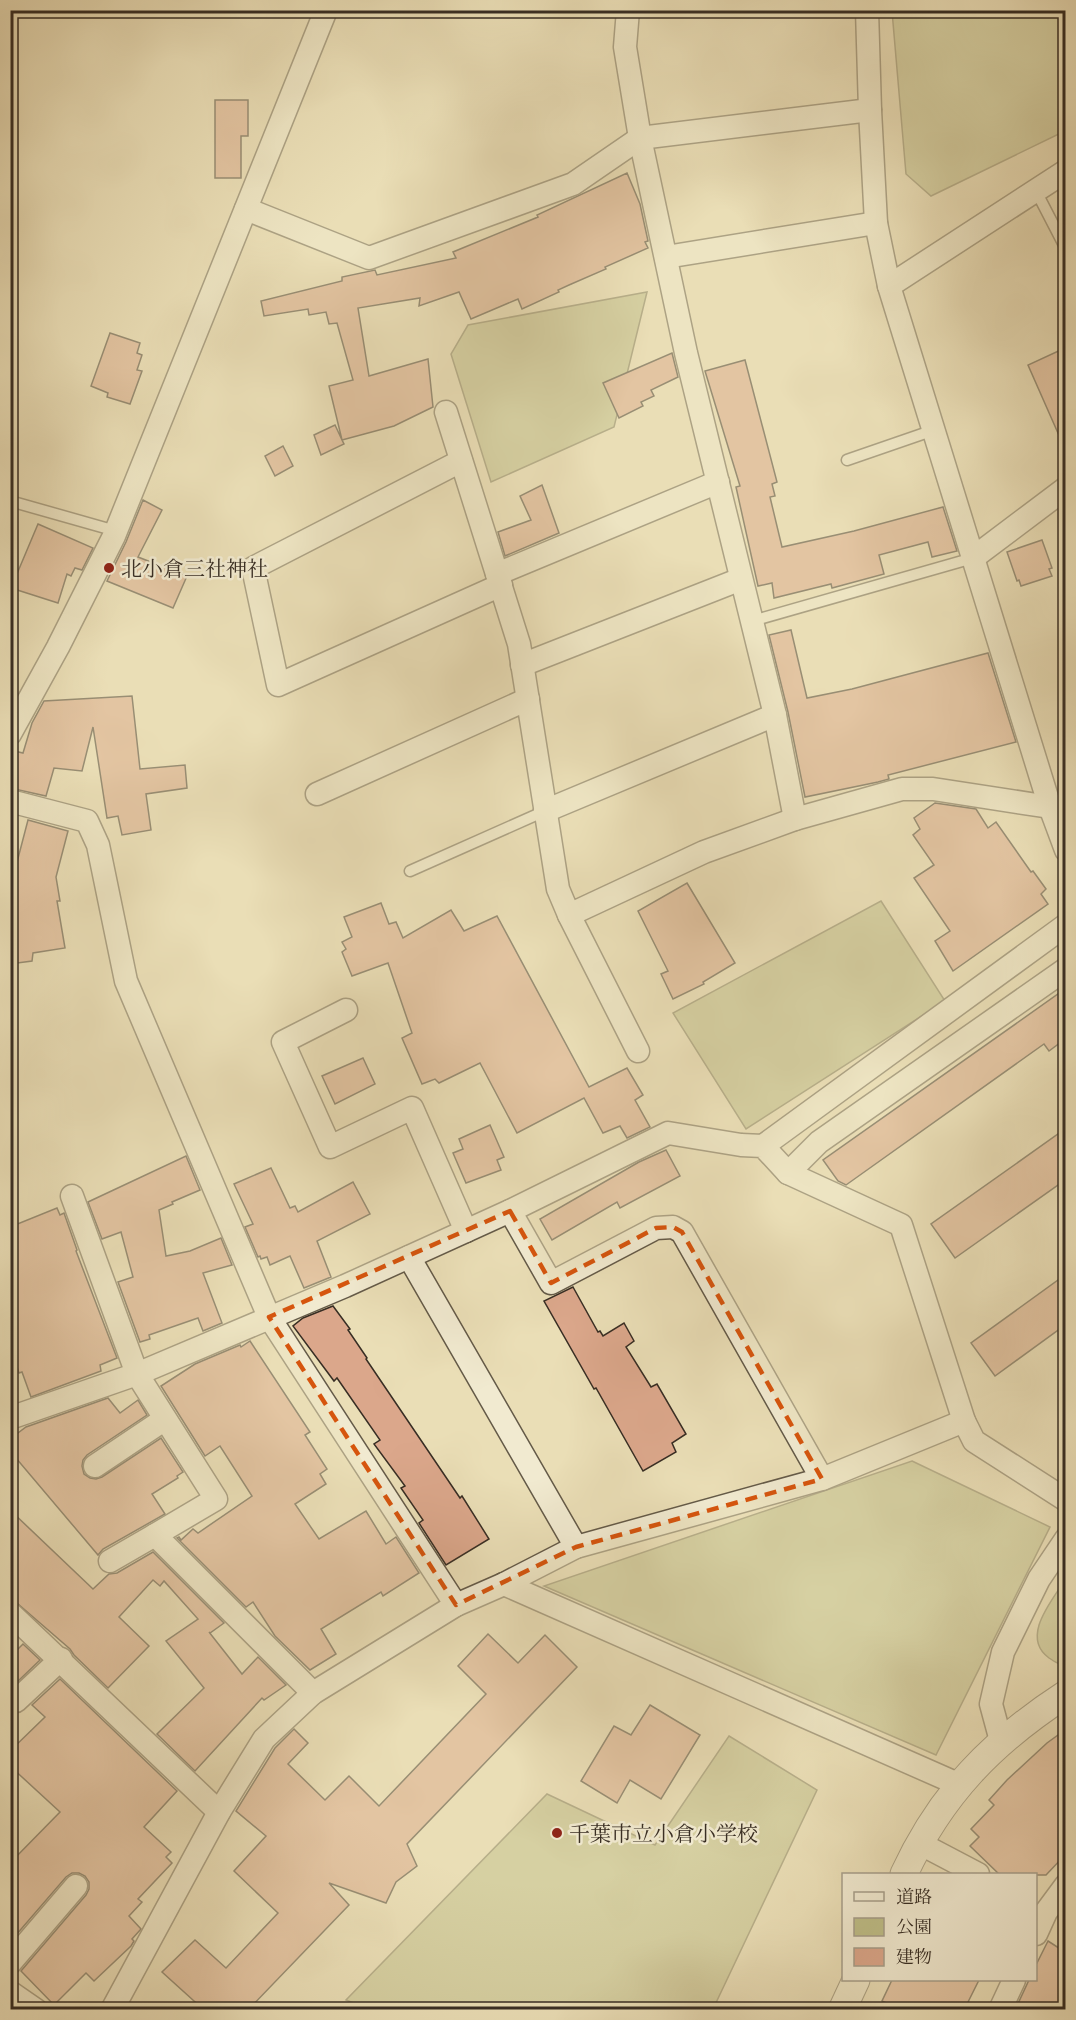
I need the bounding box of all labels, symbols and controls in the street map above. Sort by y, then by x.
place label: 北小倉三社神社 [121,553,268,584]
marker: 北小倉三社神社 [102,561,116,575]
place label: 千葉市立小倉小学校 [569,1818,758,1849]
marker: 千葉市立小倉小学校 [550,1826,564,1840]
legend [842,1873,1037,1981]
text: 道路 [896,1883,932,1910]
text: 公園 [896,1913,932,1940]
text: 建物 [896,1943,932,1970]

